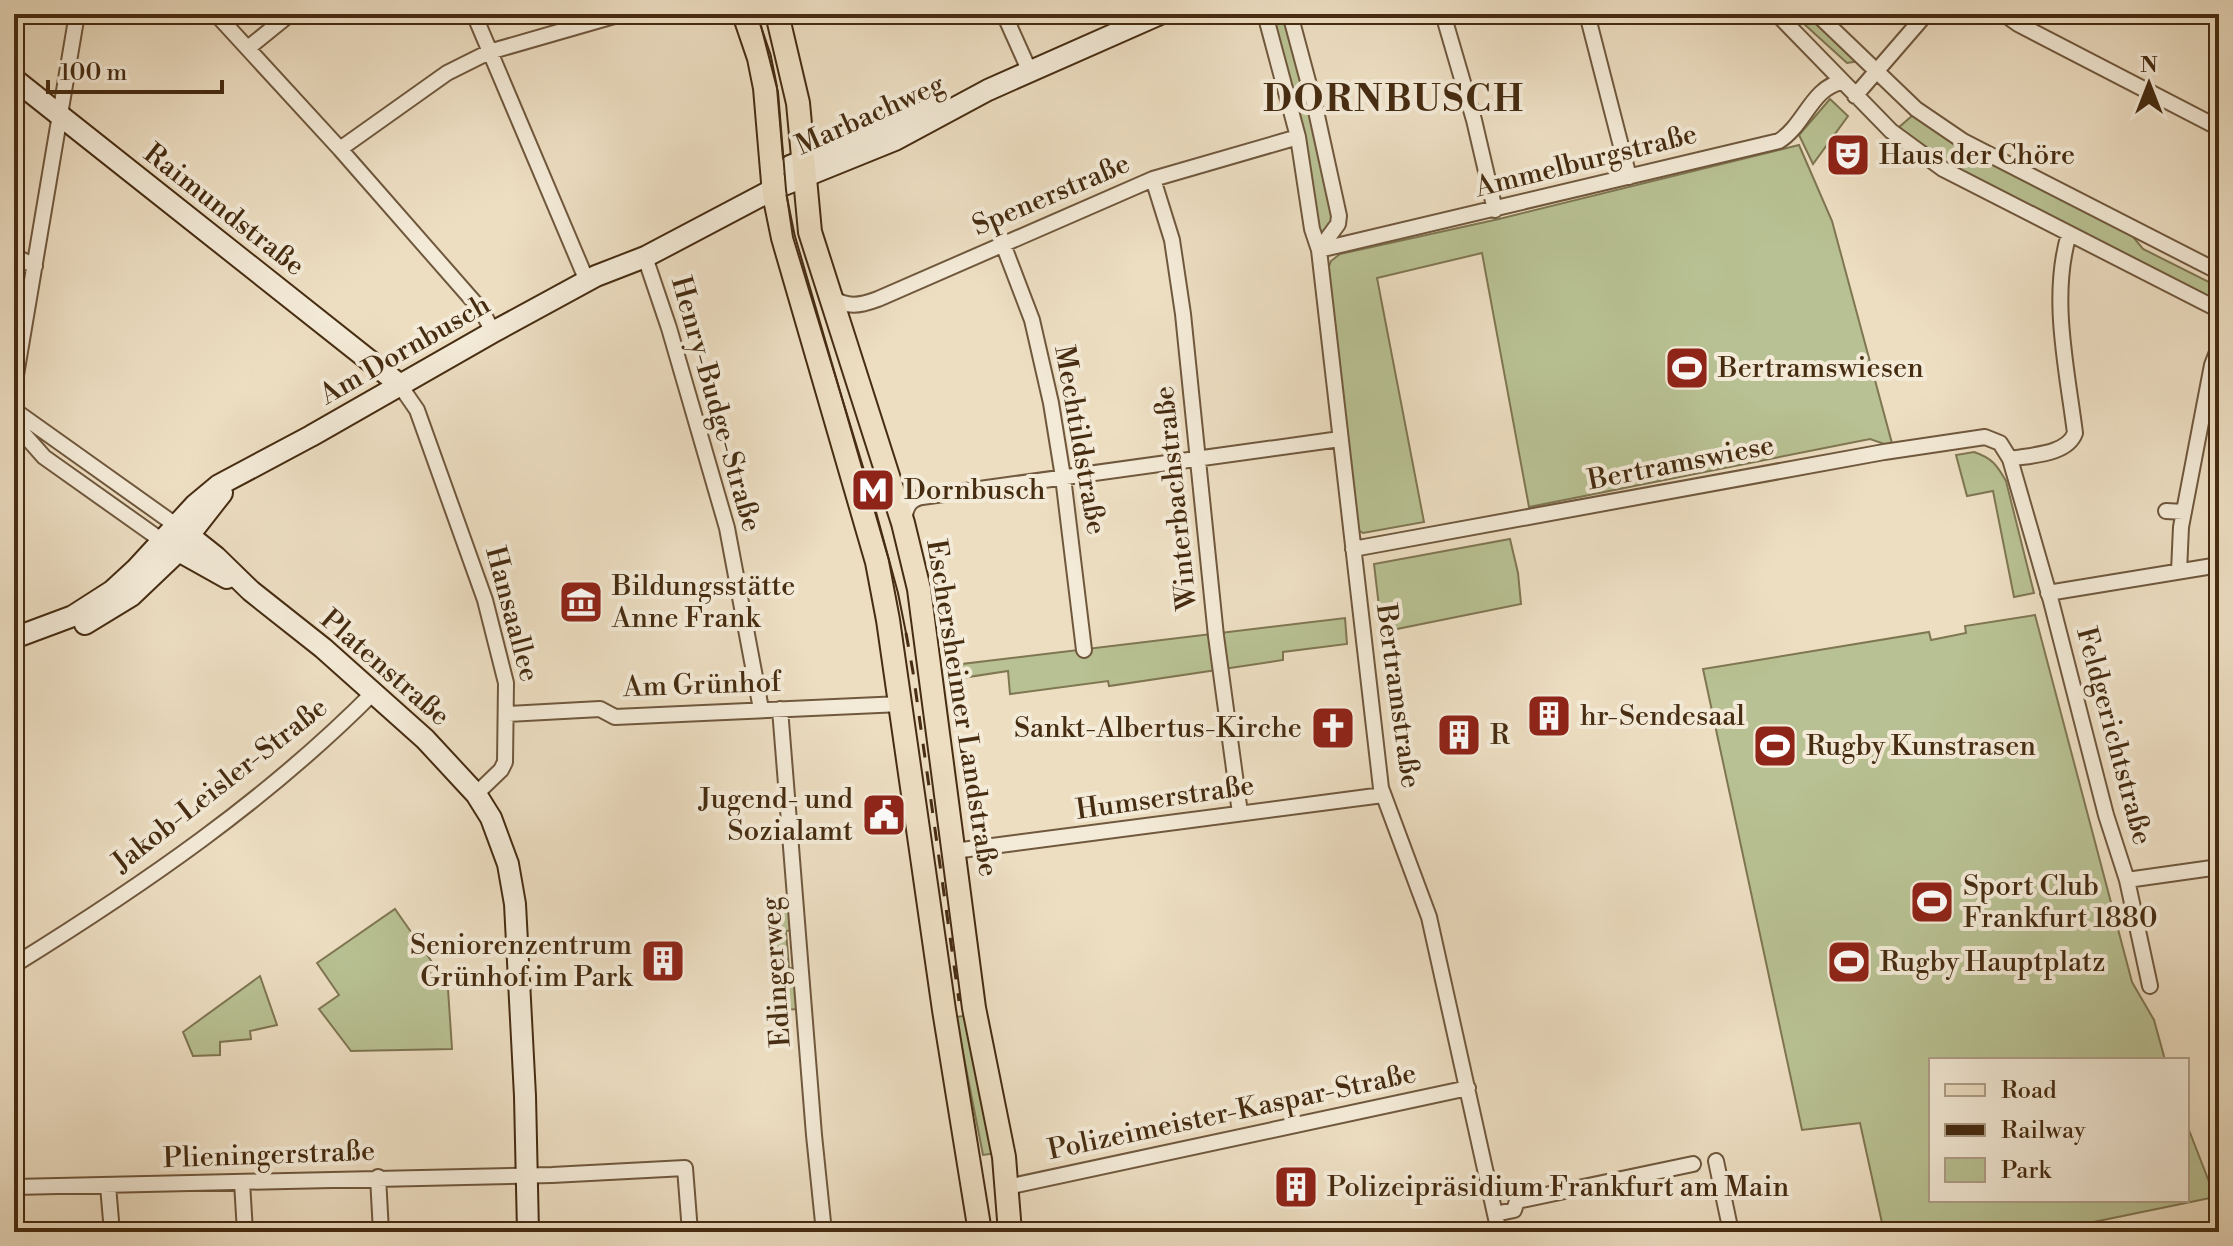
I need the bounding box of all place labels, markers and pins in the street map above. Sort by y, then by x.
theatre icon: Haus der Chöre [1824,131,1872,179]
place label: Haus der Chöre [1879,138,2075,173]
sports icon: Bertramswiesen [1663,344,1711,392]
place label: Bertramswiesen [1717,351,1924,386]
metro station icon: Dornbusch [849,466,897,514]
place label: Dornbusch [904,473,1046,508]
place label: Bildungsstätte Anne Frank [611,569,795,636]
museum icon: Bildungsstätte Anne Frank [557,578,605,626]
building icon: hr-Sendesaal [1525,692,1573,740]
place label: hr-Sendesaal [1580,699,1745,734]
church icon: Sankt-Albertus-Kirche [1309,704,1357,752]
place label: Sankt-Albertus-Kirche [1014,711,1302,746]
building icon: R [1435,711,1483,759]
place label: R [1490,718,1510,753]
sports icon: Rugby Kunstrasen [1751,722,1799,770]
place label: Rugby Kunstrasen [1806,729,2036,764]
place label: Jugend- und Sozialamt [698,782,853,849]
public building icon: Jugend- und Sozialamt [860,791,908,839]
place label: Sport Club Frankfurt 1880 [1963,869,2158,936]
sports icon: Sport Club Frankfurt 1880 [1908,878,1956,926]
place label: Seniorenzentrum Grünhof im Park [410,928,633,995]
building icon: Seniorenzentrum Grünhof im Park [639,937,687,985]
sports icon: Rugby Hauptplatz [1825,938,1873,986]
place label: Rugby Hauptplatz [1880,945,2105,980]
building icon: Polizeipräsidium Frankfurt am Main [1272,1163,1320,1211]
place label: Polizeipräsidium Frankfurt am Main [1327,1170,1789,1205]

